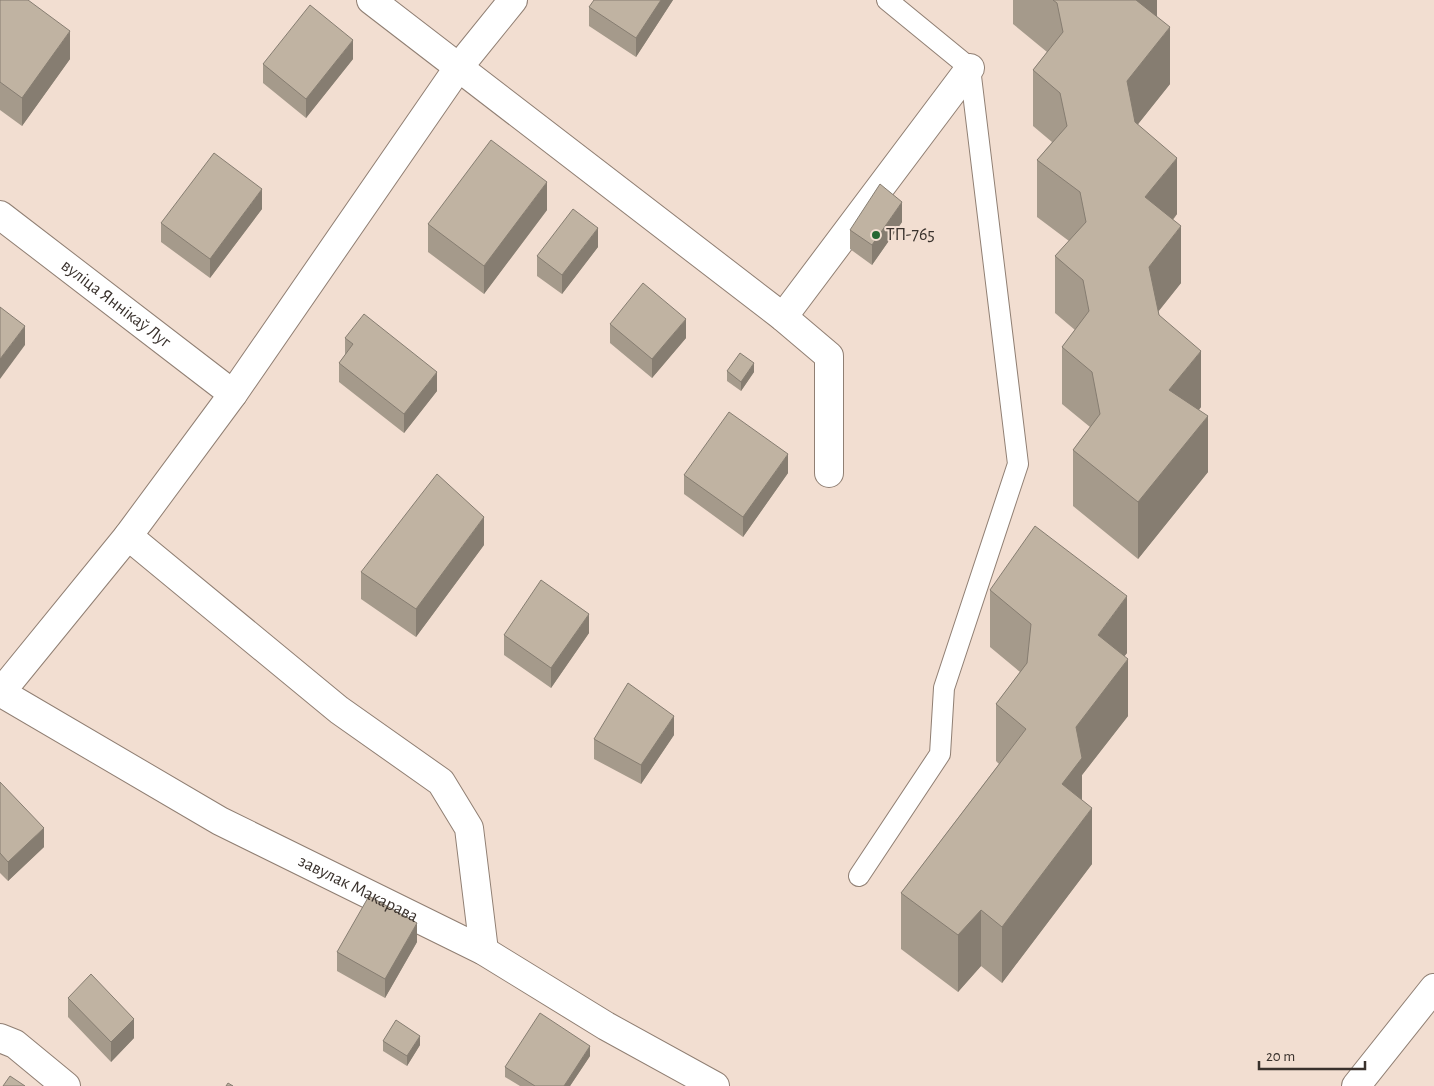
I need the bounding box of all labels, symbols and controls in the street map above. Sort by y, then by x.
place label: ТП-765 [886,226,935,244]
marker: ТП-765 [870,229,882,241]
street label: вуліца Яннікаў Луг [58,256,175,352]
street label: завулак Макарава [295,852,421,926]
scale bar [1259,1038,1365,1070]
text: 20 m [1266,1049,1295,1064]

